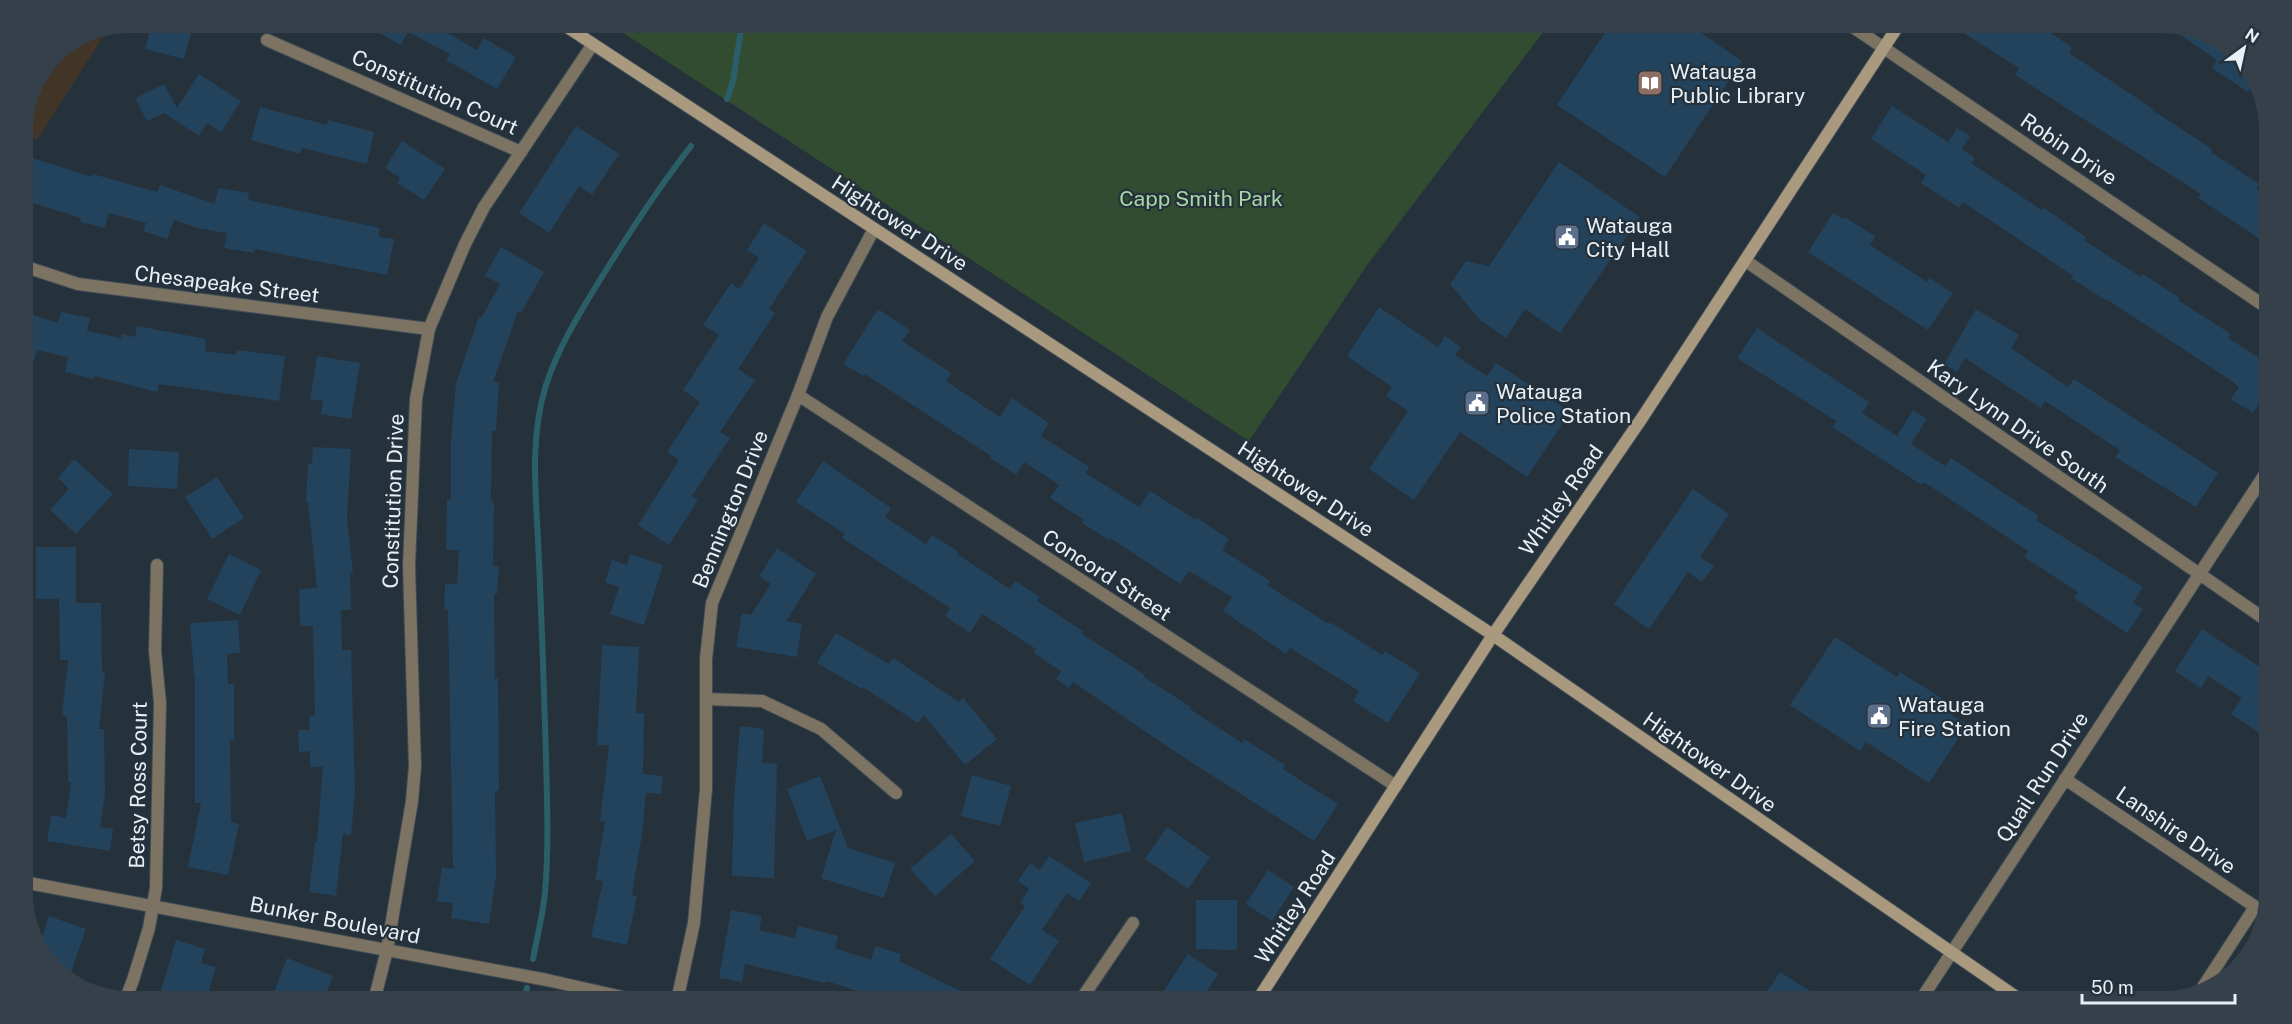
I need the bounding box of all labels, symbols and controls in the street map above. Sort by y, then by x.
north arrow [2214,18,2274,78]
text: N [2241,24,2262,47]
street label: Constitution Court [348,44,522,140]
place label: Watauga Public Library [1670,59,1805,108]
library icon: Watauga Public Library [1635,68,1665,98]
street label: Robin Drive [2016,108,2122,190]
street label: Hightower Drive [827,170,973,276]
park label: Capp Smith Park [1119,186,1283,211]
place label: Watauga City Hall [1586,213,1673,262]
public building icon: Watauga City Hall [1552,222,1582,252]
street label: Chesapeake Street [133,260,321,308]
street label: Kary Lynn Drive South [1922,354,2114,498]
place label: Watauga Police Station [1496,379,1631,428]
public building icon: Watauga Police Station [1462,388,1492,418]
street label: Constitution Drive [377,413,409,589]
street label: Bennington Drive [687,426,773,592]
street label: Hightower Drive [1233,436,1379,542]
street label: Whitley Road [1514,440,1608,560]
street label: Concord Street [1038,524,1176,626]
place label: Watauga Fire Station [1898,692,2011,741]
street label: Betsy Ross Court [124,701,152,869]
public building icon: Watauga Fire Station [1864,701,1894,731]
street label: Hightower Drive [1638,707,1782,817]
street label: Quail Run Drive [1991,707,2093,847]
street label: Lanshire Drive [2112,781,2240,879]
street label: Whitley Road [1249,846,1341,968]
street label: Bunker Boulevard [248,891,422,949]
scale bar [2082,967,2235,1005]
text: 50 m [2091,977,2134,998]

